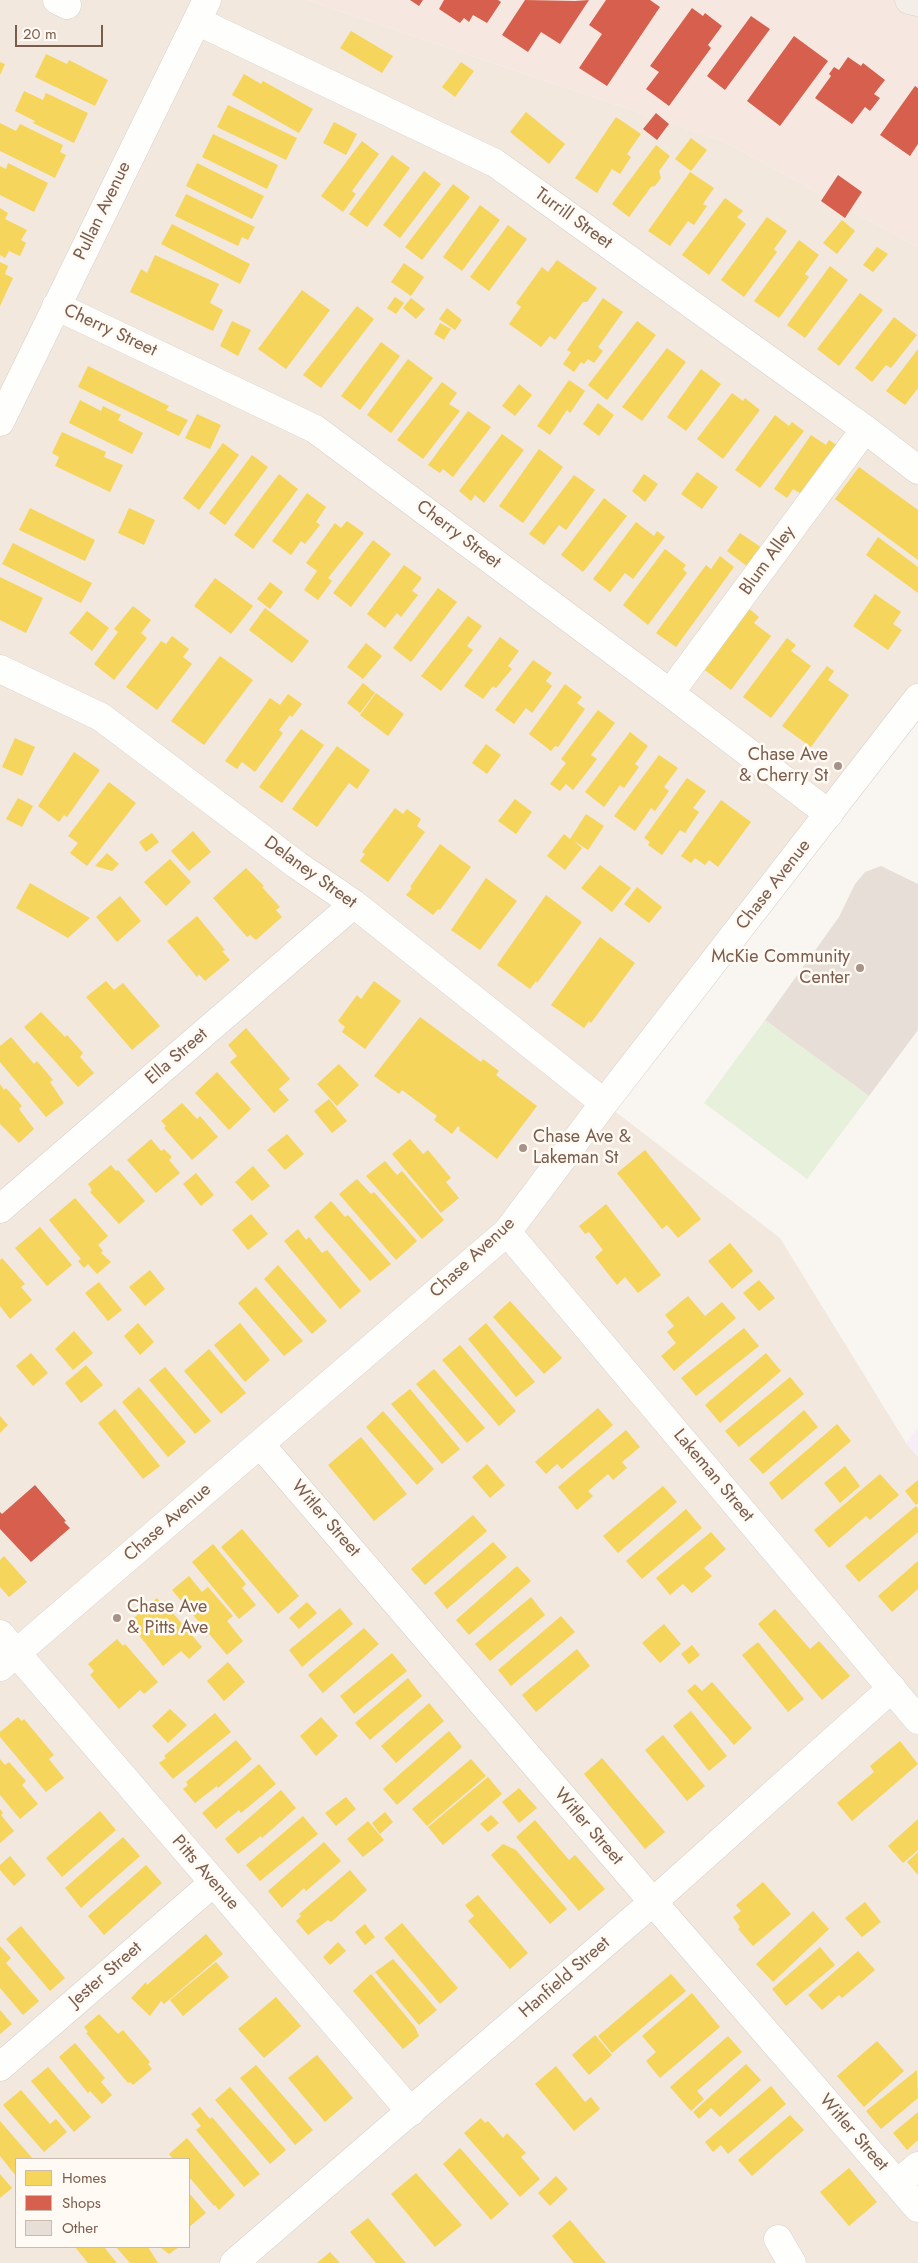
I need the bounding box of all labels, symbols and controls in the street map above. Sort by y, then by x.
scale bar [18,15,105,47]
text: 20 m [23,23,57,45]
street label: Pullan Avenue [70,158,136,264]
street label: Turrill Street [530,184,616,254]
street label: Cherry Street [60,300,160,362]
street label: Cherry Street [411,496,505,574]
street label: Blum Alley [736,522,800,600]
place label: Chase Ave & Cherry St [739,745,828,788]
marker: Chase Ave & Cherry St [832,760,844,772]
street label: Delaney Street [260,832,360,914]
street label: Chase Avenue [732,836,816,934]
place label: McKie Community Center [711,947,850,990]
marker: McKie Community Center [854,962,866,974]
street label: Ella Street [142,1024,212,1090]
place label: Chase Ave & Lakeman St [533,1127,631,1170]
marker: Chase Ave & Lakeman St [517,1142,529,1154]
street label: Chase Avenue [426,1213,520,1303]
street label: Lakeman Street [668,1425,758,1527]
street label: Witler Street [286,1476,364,1562]
street label: Chase Avenue [120,1479,216,1567]
place label: Chase Ave & Pitts Ave [127,1597,208,1640]
marker: Chase Ave & Pitts Ave [111,1612,123,1624]
street label: Witler Street [549,1784,627,1870]
street label: Pitts Avenue [167,1831,243,1915]
street label: Hanfield Street [515,1933,615,2023]
street label: Jester Street [65,1938,147,2012]
street label: Witler Street [814,2090,892,2176]
legend [15,2158,190,2248]
text: Homes [62,2167,106,2189]
text: Shops [62,2192,101,2214]
text: Other [62,2217,98,2239]

